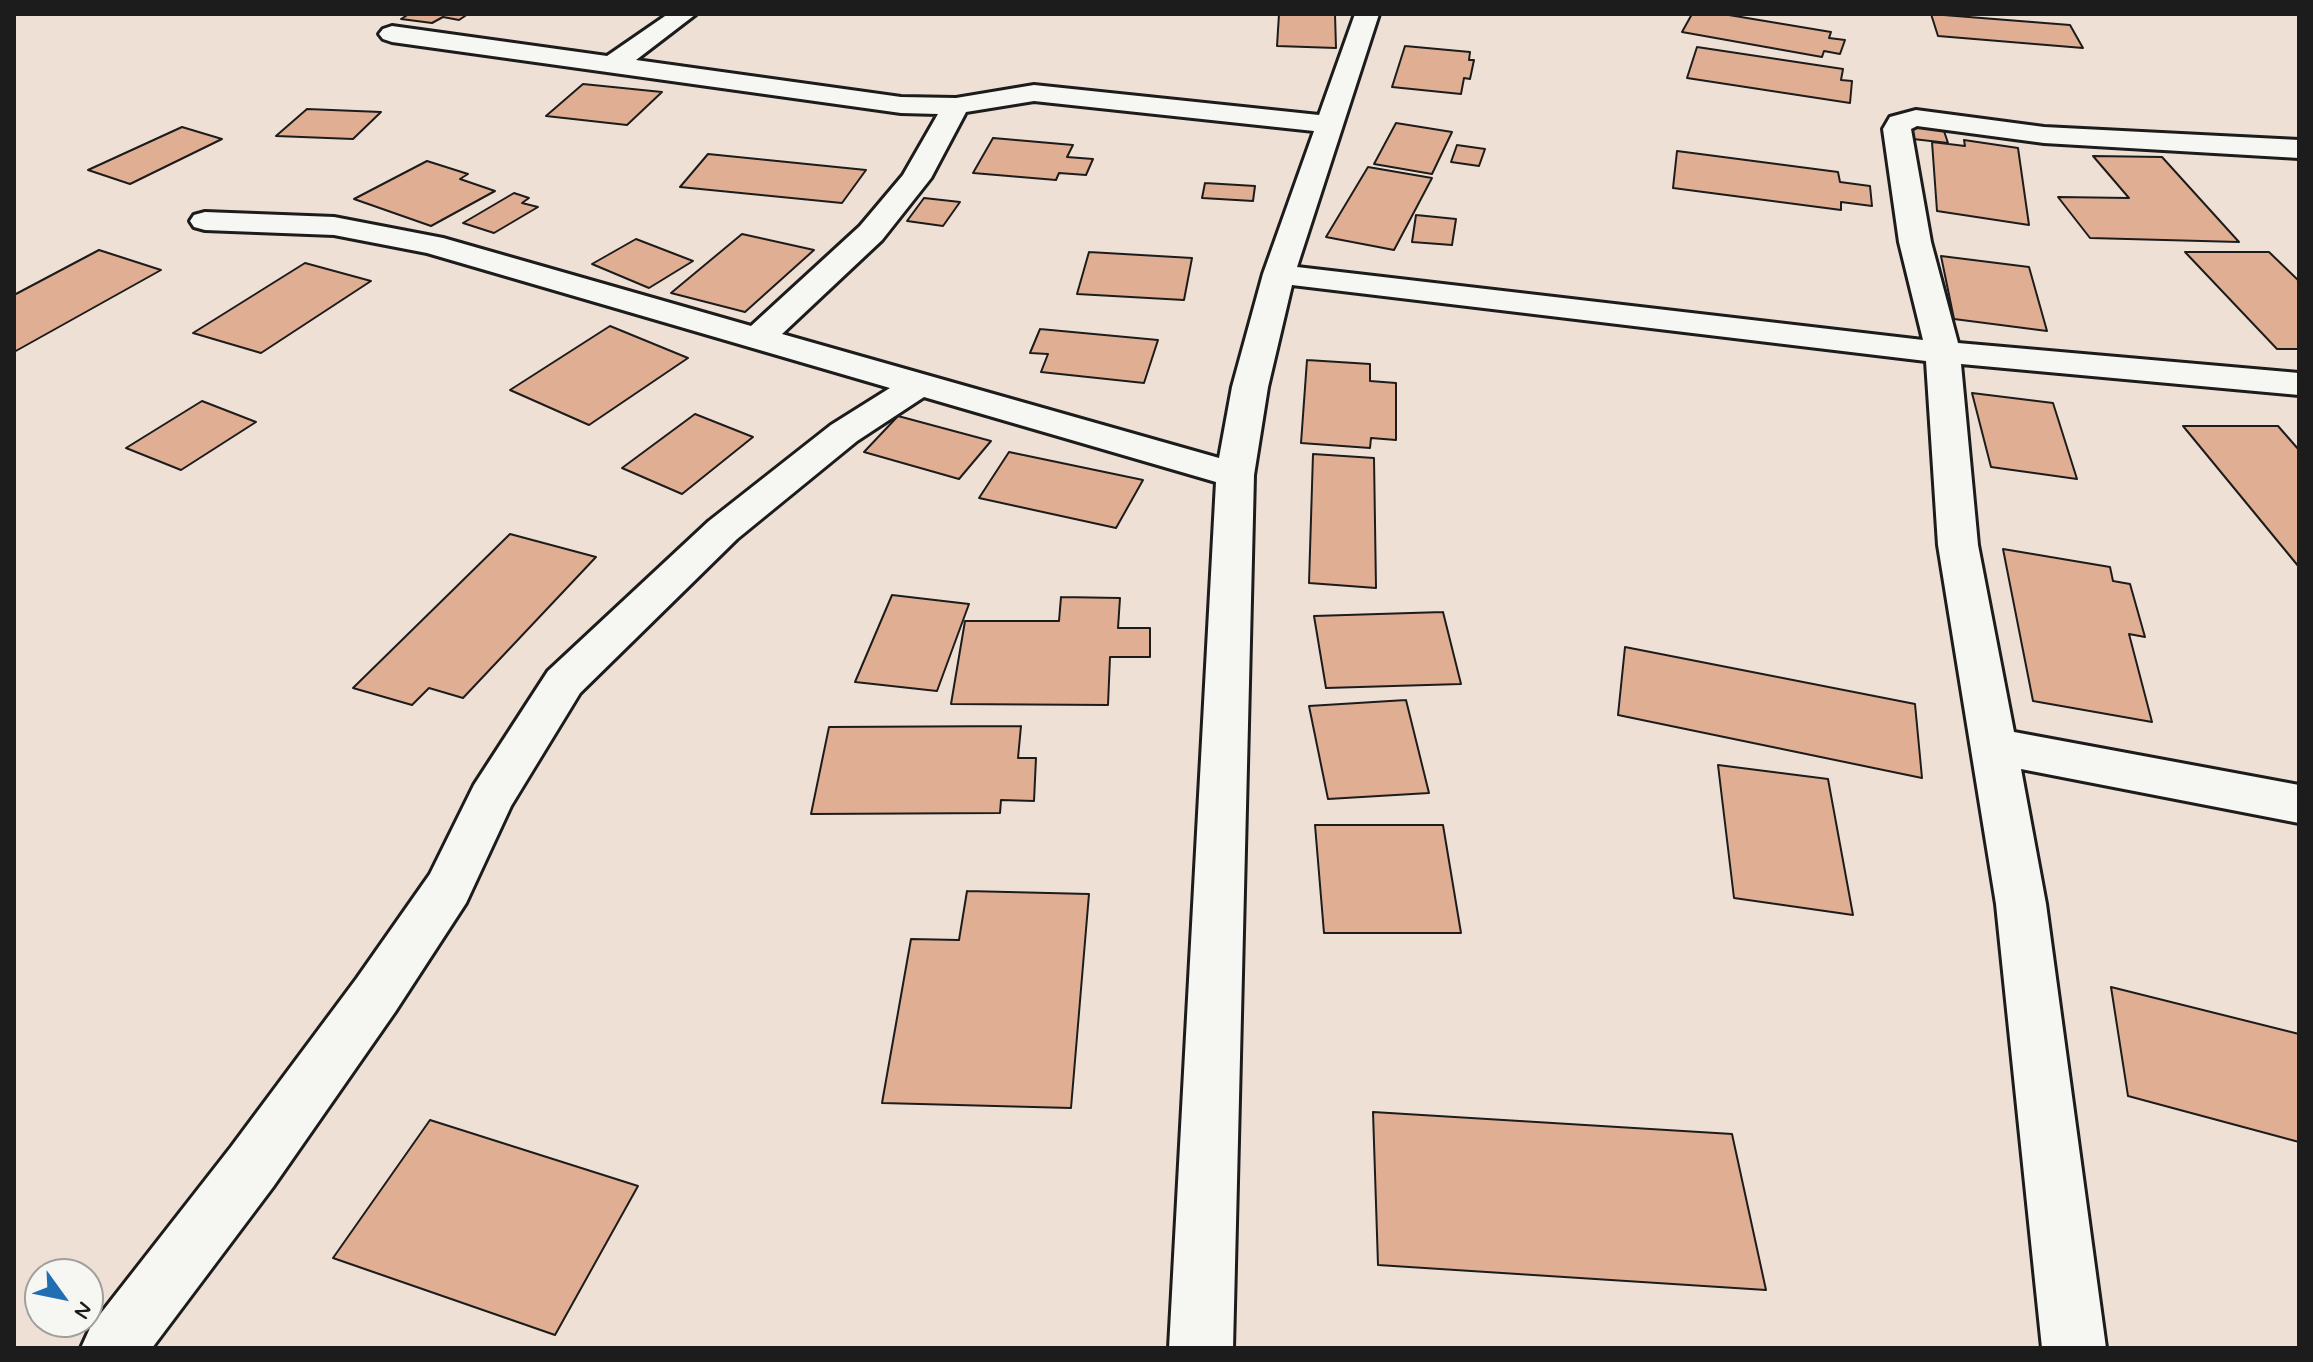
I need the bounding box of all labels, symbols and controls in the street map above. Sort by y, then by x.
north arrow [24,1258,104,1338]
text: N [67,1296,98,1324]

